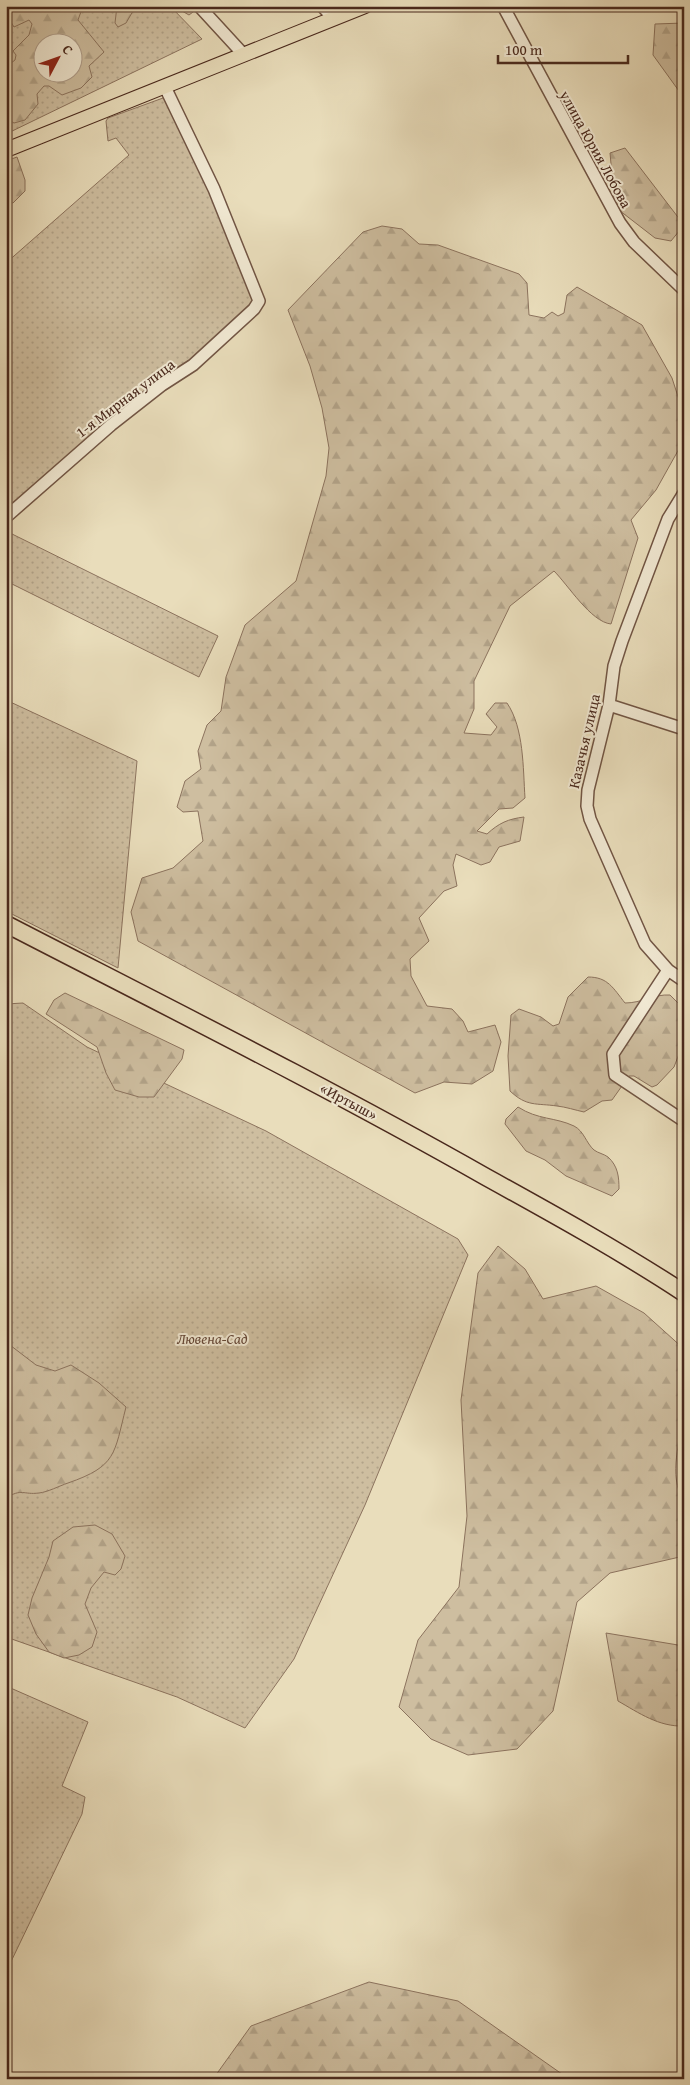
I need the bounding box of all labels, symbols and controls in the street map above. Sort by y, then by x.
north arrow [32,32,82,82]
scale bar [498,32,628,64]
text: 100 m [505,39,543,60]
text: С [58,40,78,59]
street label: улица Юрия Лобова [554,86,637,212]
street label: 1-я Мирная улица [71,353,180,442]
street label: Казачья улица [563,691,605,790]
street label: «Иртыш» [317,1077,381,1125]
park label: Лювена-Сад [177,1328,248,1349]

